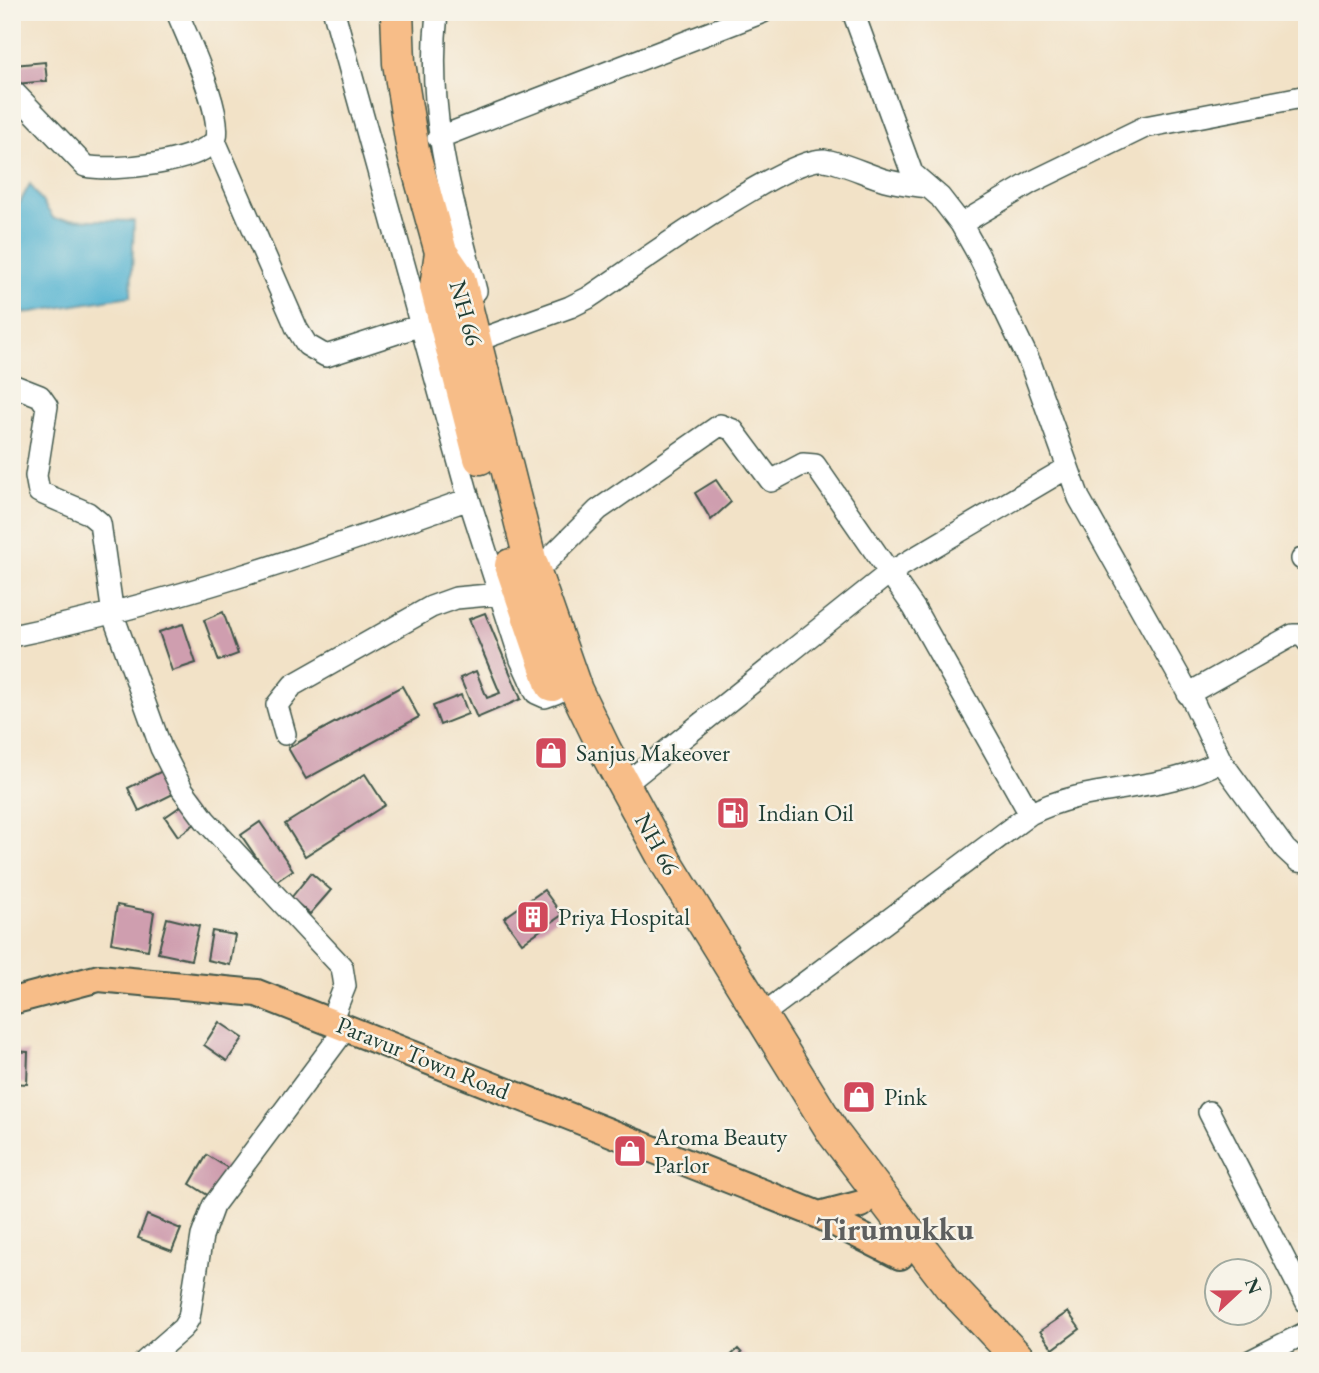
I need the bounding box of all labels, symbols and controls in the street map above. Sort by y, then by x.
street label: NH 66 [442,277,491,349]
shop icon: Sanjus Makeover [532,734,570,772]
place label: Sanjus Makeover [576,737,730,768]
fuel station icon: Indian Oil [714,794,752,832]
place label: Indian Oil [758,797,854,828]
street label: NH 66 [628,807,687,880]
building icon: Priya Hospital [514,898,552,936]
place label: Priya Hospital [558,901,690,932]
street label: Paravur Town Road [332,1009,515,1107]
shop icon: Pink [840,1078,878,1116]
place label: Pink [884,1081,928,1112]
place label: Aroma Beauty Parlor [653,1121,788,1180]
shop icon: Aroma Beauty Parlor [611,1132,649,1170]
district label: Tirumukku [816,1208,974,1250]
north arrow [1204,1258,1274,1328]
text: N [1239,1274,1268,1298]

